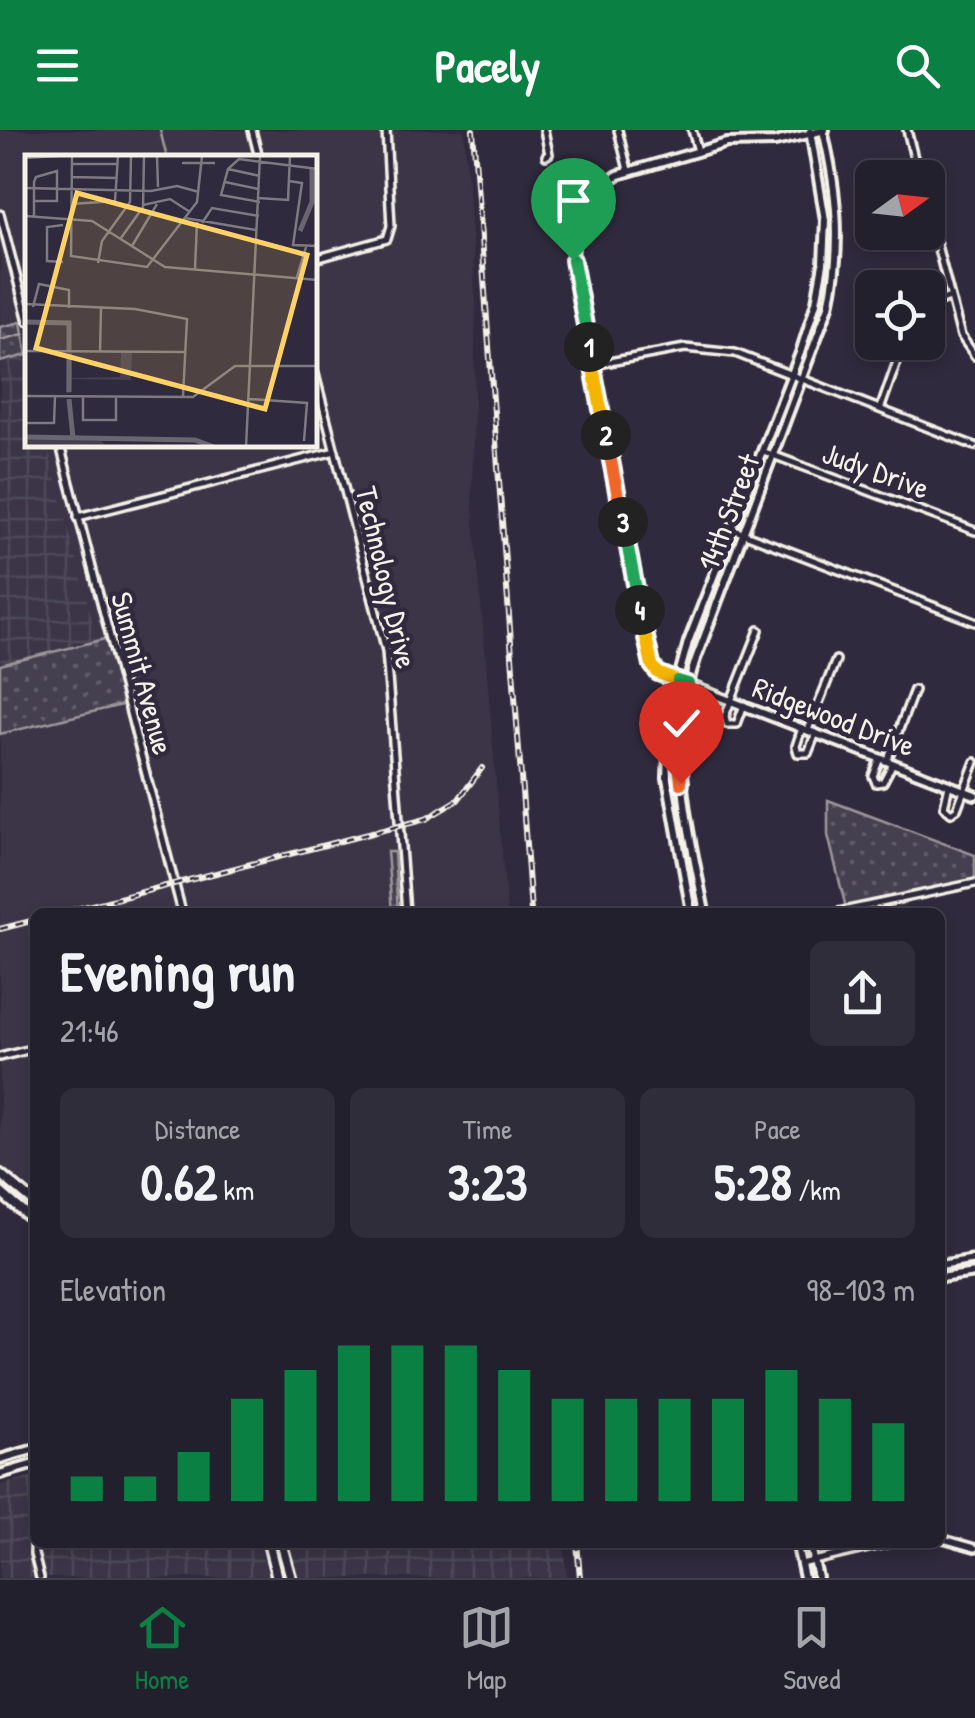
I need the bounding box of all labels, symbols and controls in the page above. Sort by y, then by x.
text: Pacely [435,35,540,96]
icon: menu [30,38,85,93]
icon: search [890,38,945,93]
inset map [25,155,318,448]
pin [531,158,616,261]
north arrow [855,160,945,250]
map controls [855,160,945,360]
icon: arrive [546,173,601,228]
button: locate [855,270,945,360]
pin: 1 [564,322,614,372]
text: 1 [584,328,594,366]
pin: 2 [581,410,631,460]
text: 2 [599,416,613,454]
street label: Judy Drive [817,432,935,508]
street label: 14th Street [688,447,769,576]
street label: Technology Drive [347,482,427,672]
pin: 3 [598,497,648,547]
text: 3 [617,503,629,541]
pin: 4 [615,585,665,635]
street label: Summit Avenue [102,587,184,759]
text: 4 [635,591,645,629]
street label: Ridgewood Drive [747,667,921,765]
pin [639,681,724,784]
icon: check [654,696,709,751]
text: Evening run [60,934,295,1008]
button: share [810,941,915,1046]
text: 21:46 [60,1009,119,1052]
text: Distance [155,1110,240,1148]
text: Time [463,1110,512,1148]
text: Pace [754,1110,801,1148]
text: 0.62 [141,1148,217,1216]
text: 3:23 [448,1148,527,1216]
text: 5:28 [714,1148,792,1216]
text: km [217,1171,254,1209]
text: /km [792,1171,841,1209]
text: Elevation [60,1268,166,1311]
text: 98–103 m [807,1268,915,1311]
tab: Home [135,1600,190,1698]
tab: Map [459,1600,514,1698]
tab: Saved [783,1600,840,1698]

